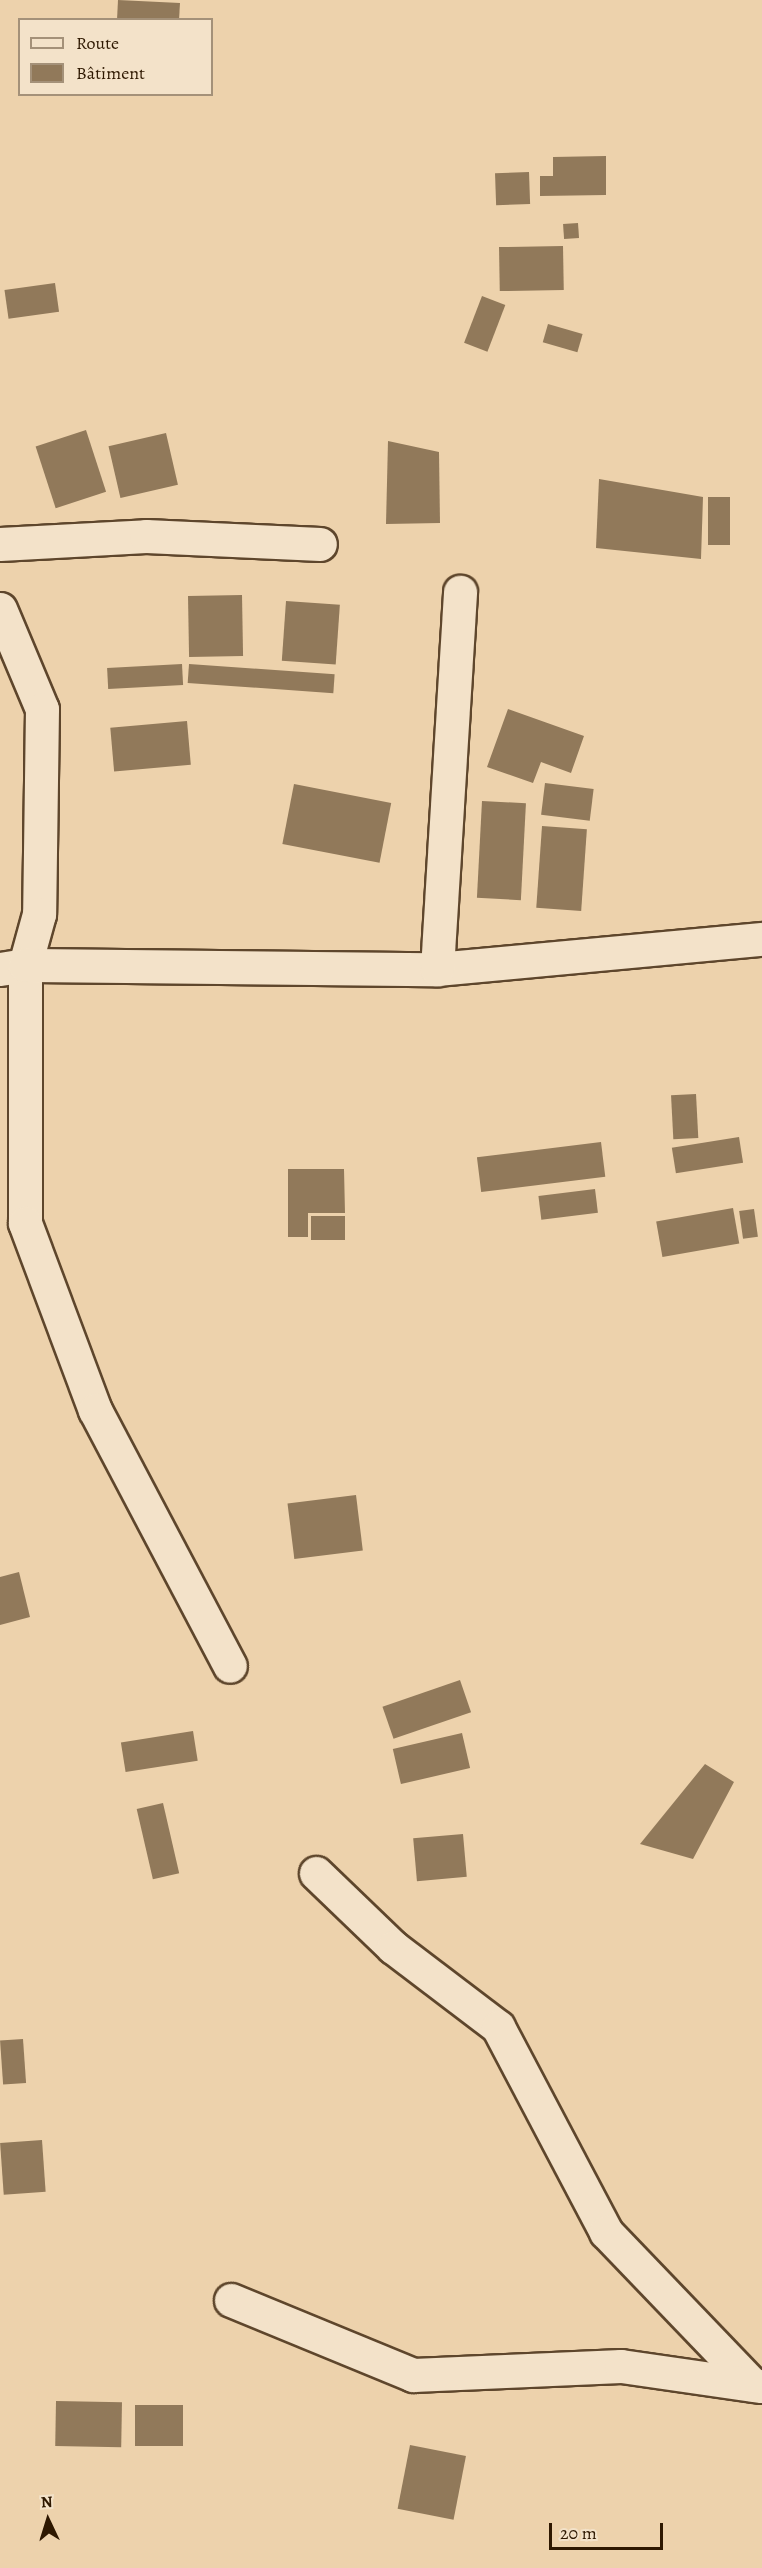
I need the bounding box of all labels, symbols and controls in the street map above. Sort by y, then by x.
legend [18,18,213,96]
text: Route [76,31,119,55]
text: Bâtiment [76,61,145,85]
north arrow [18,2490,78,2550]
text: N [40,2491,53,2513]
scale bar [552,2511,666,2549]
text: 20 m [560,2521,597,2545]

